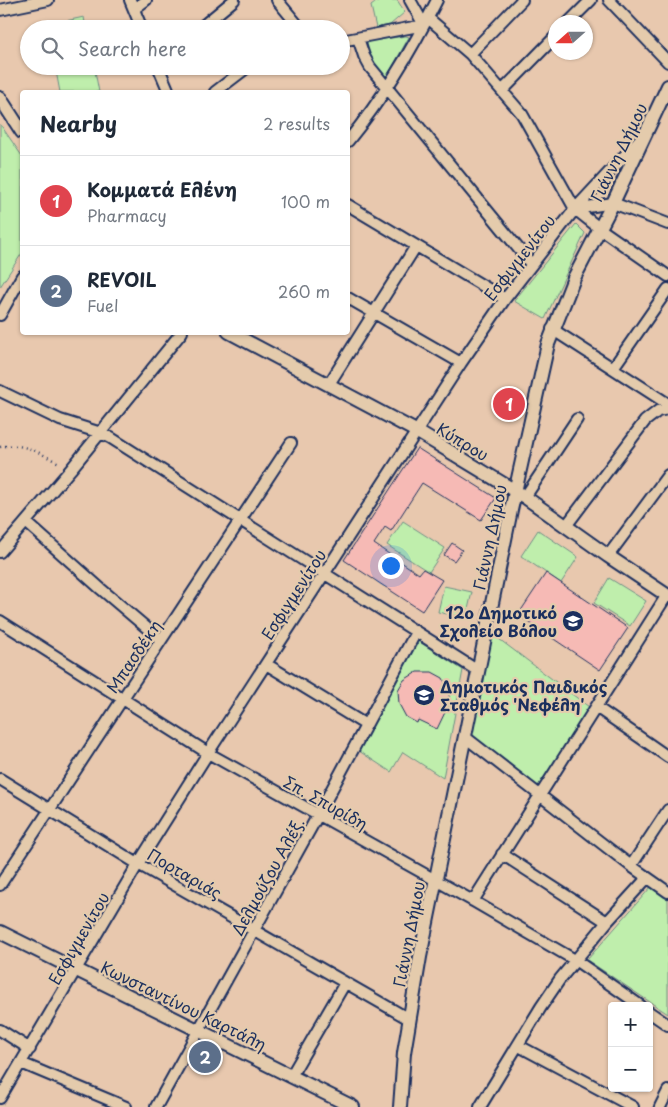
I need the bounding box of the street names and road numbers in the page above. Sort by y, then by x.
street label: Γιάννη Δήμου [584,98,652,206]
street label: Εσφιγμενίτου [478,209,560,305]
street label: Κύπρου [432,416,494,466]
street label: Γιάννη Δήμου [466,482,512,592]
street label: Εσφιγμενίτου [255,544,331,644]
street label: Μπασδέκη [100,615,166,697]
street label: Σπ. Σπυρίδη [280,769,372,835]
street label: Δελμούζου Αλέξ. [225,813,309,939]
street label: Πορταριάς [143,842,227,904]
street label: Γιάννη Δήμου [386,879,430,989]
street label: Εσφιγμενίτου [42,887,114,989]
street label: Κωνσταντίνου Καρτάλη [97,954,271,1056]

